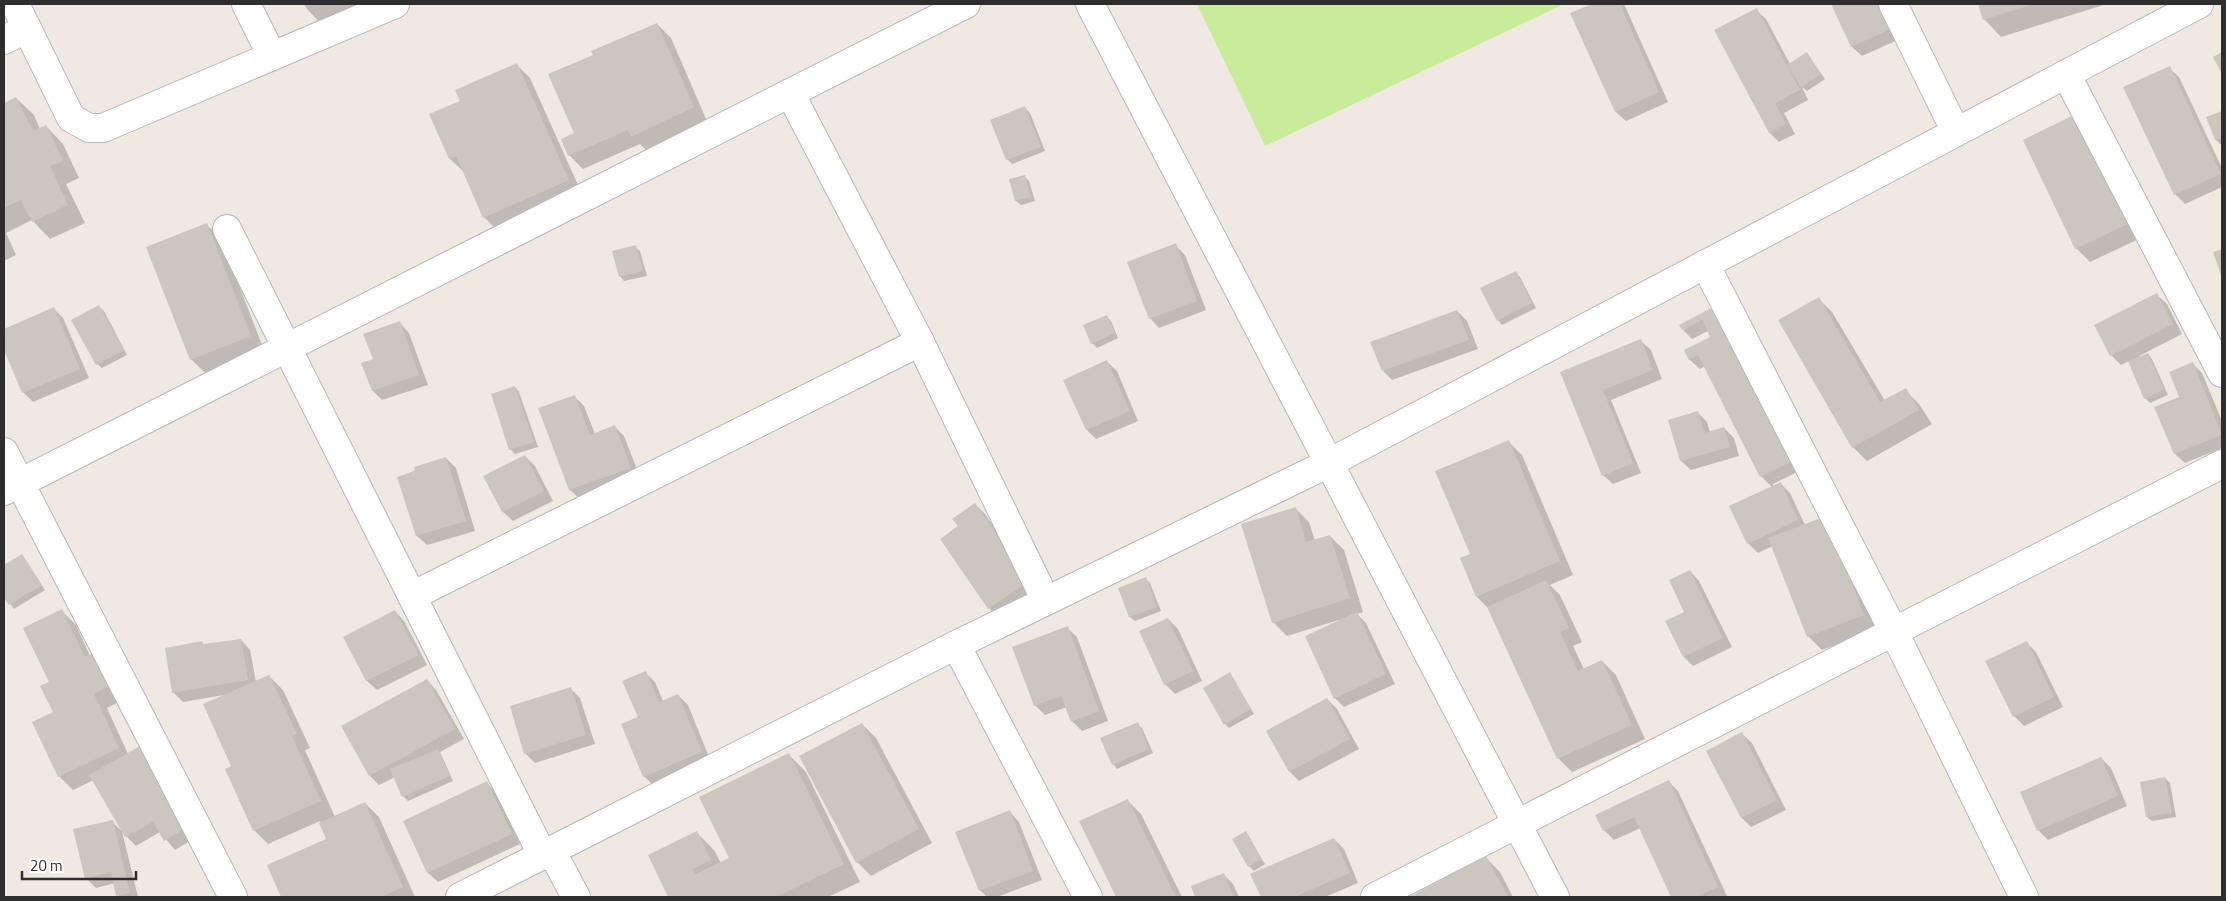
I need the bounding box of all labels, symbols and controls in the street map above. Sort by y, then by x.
scale bar [22,848,136,880]
text: 20 m [30,854,63,877]

